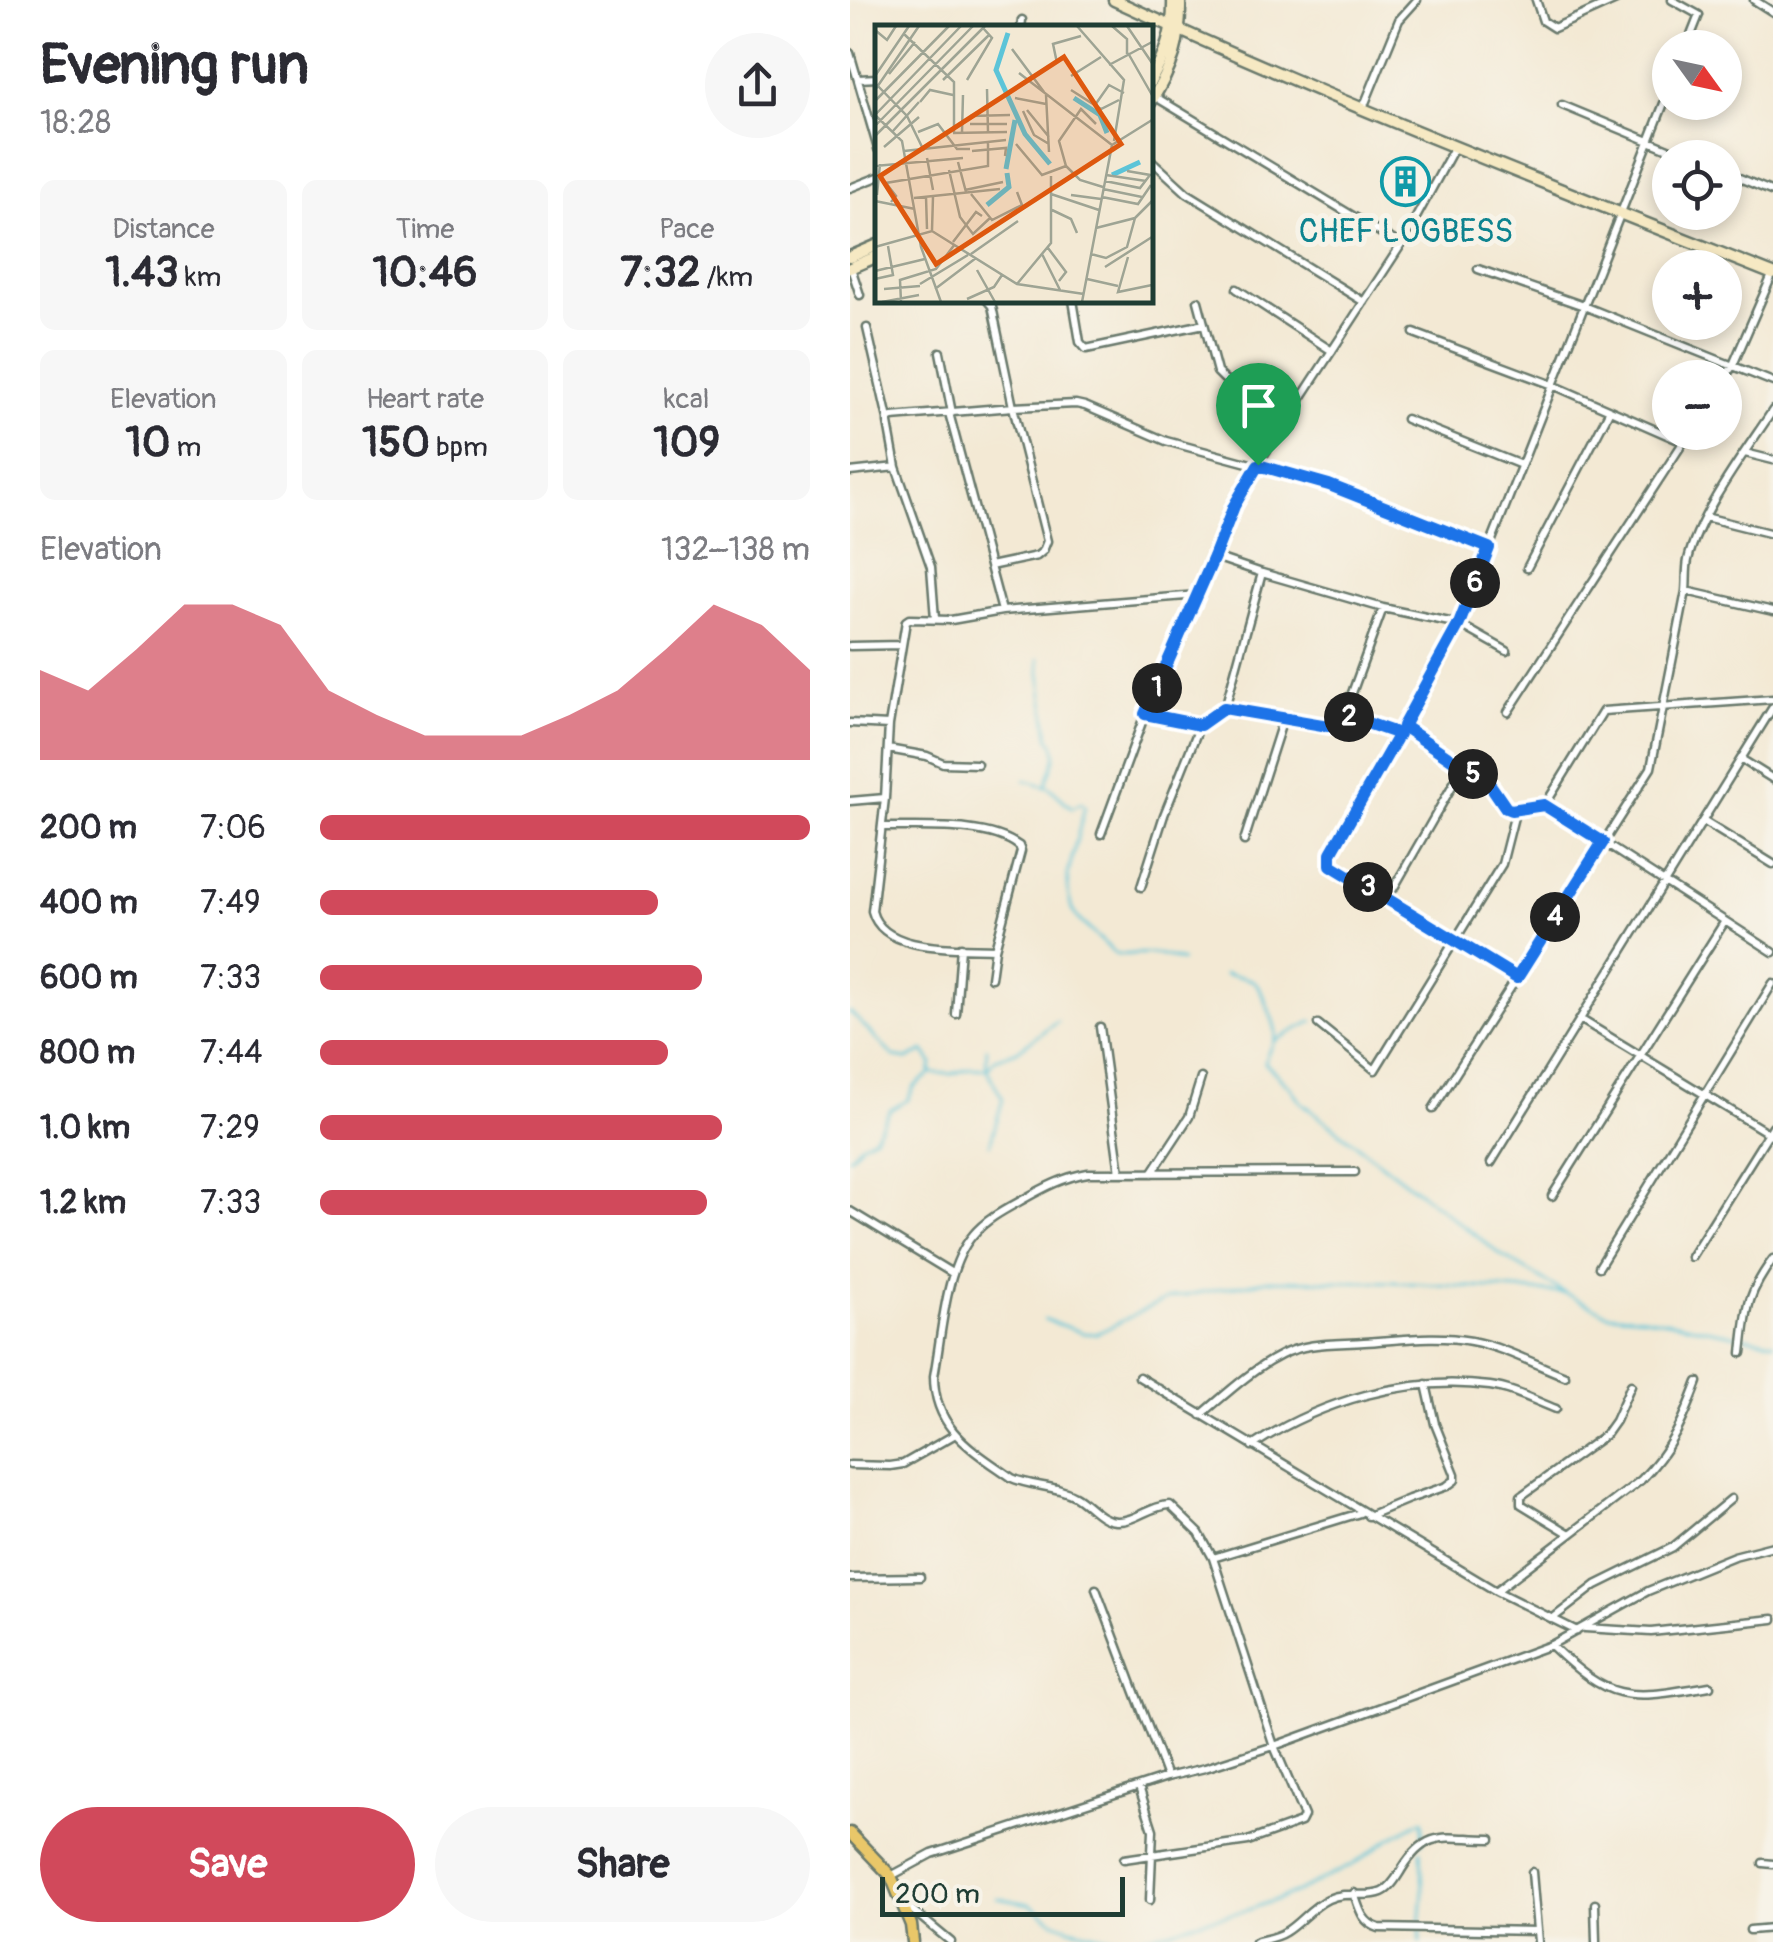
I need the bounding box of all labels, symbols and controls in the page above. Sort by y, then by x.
inset map [875,25,1152,302]
north arrow [1652,30,1742,120]
map controls [1652,30,1742,450]
text: Evening run [40,31,309,100]
button: share [705,33,810,138]
text: 18:28 [40,103,111,143]
button: locate [1652,140,1742,230]
building icon: CHEF LOGBESS [1380,156,1432,208]
text: Distance [112,212,215,247]
text: Time [396,212,454,247]
text: Pace [659,212,714,247]
place label: CHEF LOGBESS [1299,212,1513,252]
text: 1.43 [105,247,179,299]
text: 10:46 [372,247,478,299]
text: 7:32 [620,247,701,299]
button: + [1652,250,1742,340]
text: km [179,260,221,295]
text: /km [701,260,753,295]
button: − [1652,360,1742,450]
pin [1216,363,1301,466]
icon: arrive [1231,378,1286,433]
text: Elevation [110,382,217,417]
text: Heart rate [366,382,484,417]
text: kcal [664,382,709,417]
text: 10 [125,417,170,469]
text: 150 [362,417,430,469]
text: 109 [653,417,720,469]
text: m [170,430,201,465]
text: bpm [430,430,488,465]
text: Elevation [40,530,162,570]
text: 132–138 m [661,530,810,570]
pin: 6 [1450,558,1500,608]
text: 6 [1467,565,1483,600]
pin: 1 [1132,663,1182,713]
text: 1 [1152,670,1162,705]
pin: 2 [1324,692,1374,742]
text: 2 [1341,699,1357,734]
pin: 5 [1448,749,1498,799]
text: 5 [1465,756,1481,791]
text: 200 m [40,808,137,848]
text: 7:06 [200,808,266,848]
pin: 3 [1343,862,1393,912]
text: 3 [1360,869,1376,904]
text: 400 m [40,883,138,923]
text: 7:49 [200,883,261,923]
pin: 4 [1530,892,1580,942]
text: 4 [1547,899,1563,934]
text: 600 m [40,958,138,998]
text: 7:33 [200,958,261,998]
text: 800 m [40,1033,135,1073]
text: 7:44 [200,1033,263,1073]
text: 1.0 km [40,1108,130,1148]
text: 7:29 [200,1108,260,1148]
text: 1.2 km [40,1183,126,1223]
text: 7:33 [200,1183,261,1223]
button: Save [40,1807,415,1922]
button: Share [435,1807,810,1922]
scale bar [880,1872,1125,1916]
text: 200 m [895,1877,980,1912]

